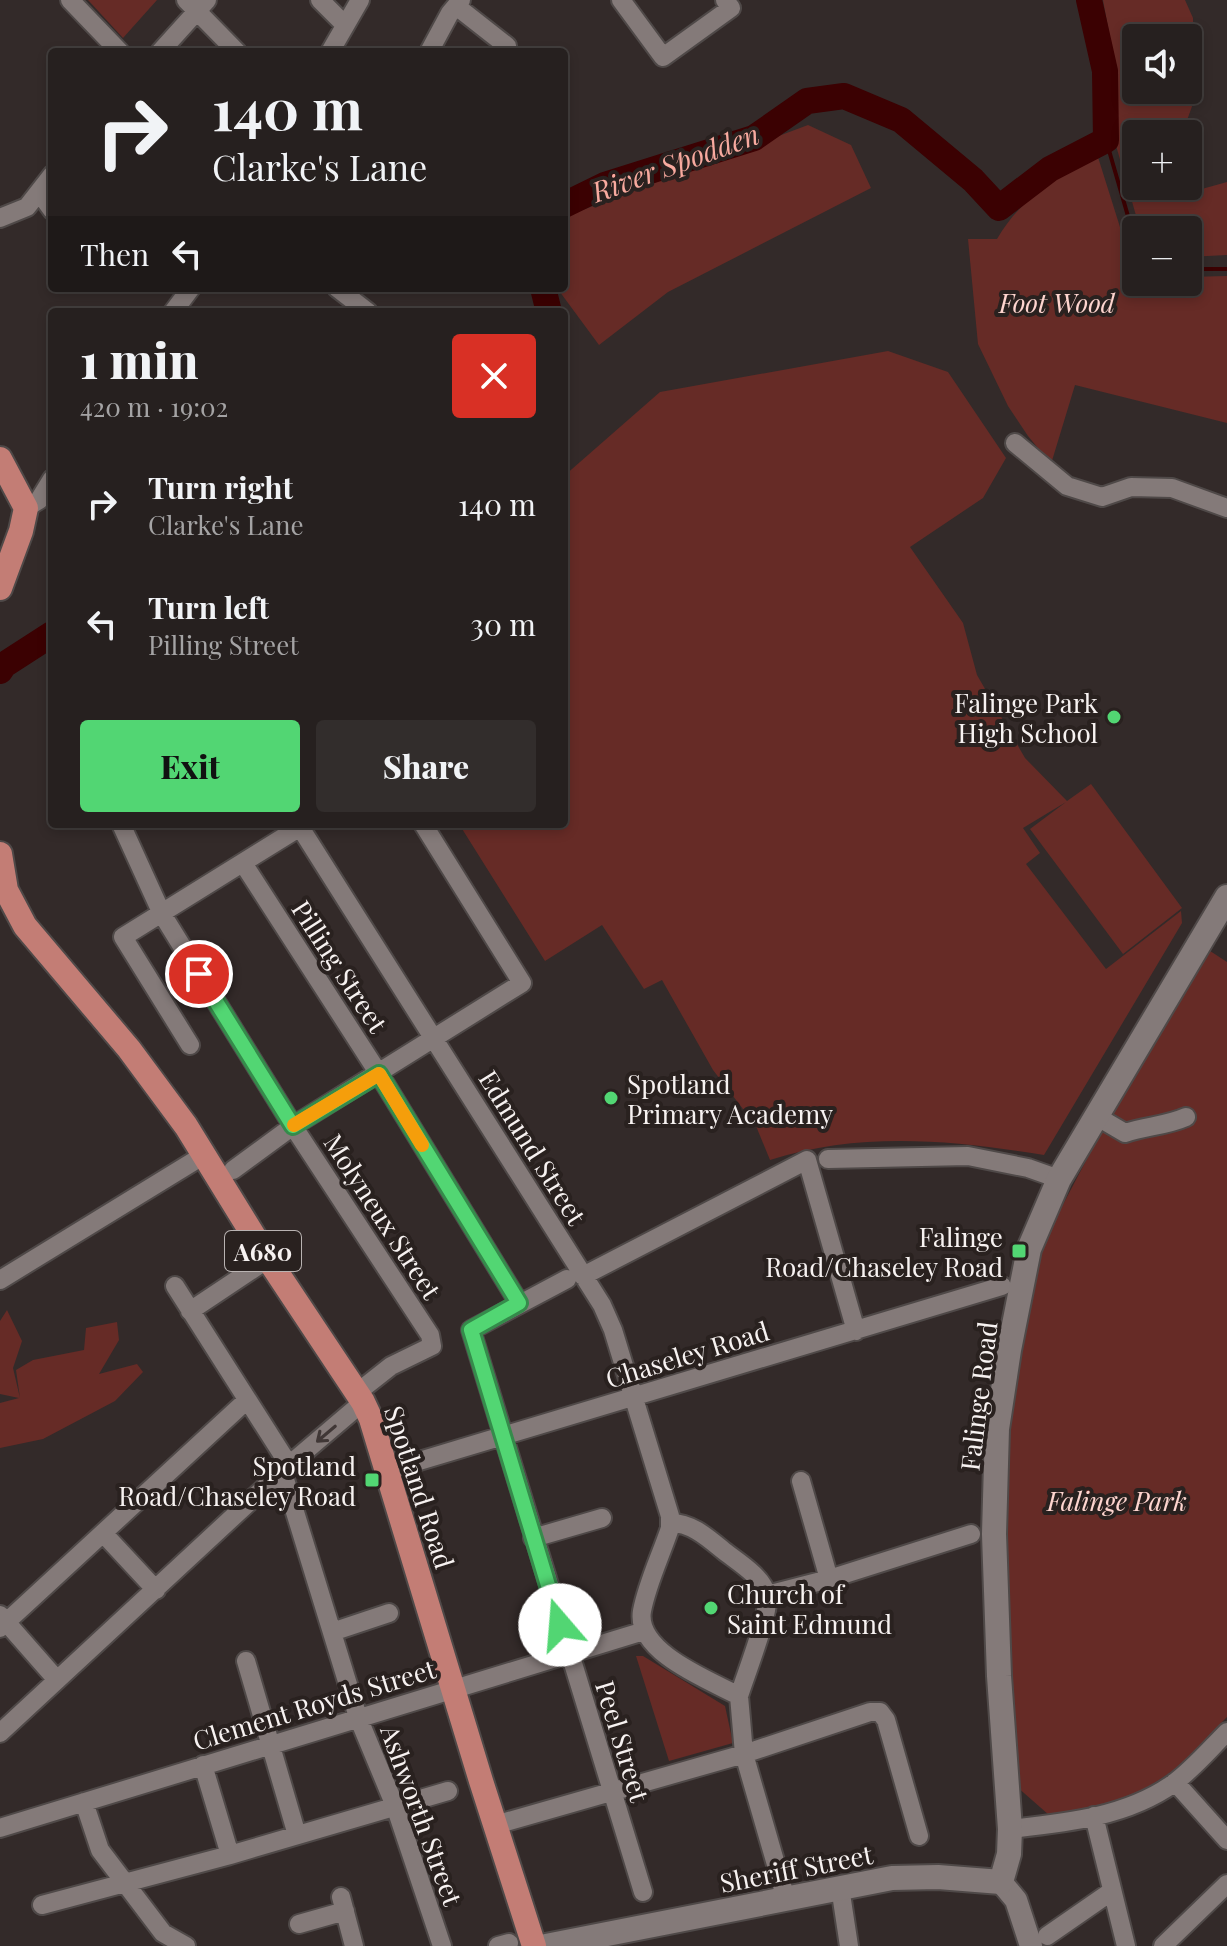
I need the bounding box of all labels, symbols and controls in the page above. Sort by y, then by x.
map controls [1122,24,1202,296]
button: sound [1122,24,1202,104]
text: 140 m [212,70,363,145]
icon: right [80,80,184,184]
water label: River Spodden [585,115,764,210]
button: + [1122,120,1202,200]
text: Clarke's Lane [212,142,428,190]
button: − [1122,216,1202,296]
icon: left [165,232,209,276]
text: Then [80,234,149,274]
park label: Foot Wood [998,285,1116,320]
text: 1 min [80,327,198,391]
button: close [452,334,536,418]
text: 420 m · 19:02 [80,389,228,424]
text: Turn right [148,467,293,507]
icon: right [80,482,124,526]
text: 140 m [458,484,536,524]
text: Clarke's Lane [148,507,304,542]
text: Turn left [148,587,269,627]
icon: left [80,602,124,646]
text: 30 m [470,604,536,644]
text: Pilling Street [148,627,299,662]
place label: Falinge Park High School [954,685,1099,750]
marker: Falinge Park High School [1105,708,1123,726]
button: Exit [80,720,300,812]
button: Share [316,720,536,812]
street label: Pilling Street [284,893,396,1039]
pin [165,940,233,1008]
icon: arrive [177,952,221,996]
street label: Edmund Street [472,1063,595,1232]
place label: Spotland Primary Academy [627,1066,833,1131]
marker: Spotland Primary Academy [602,1089,620,1107]
street label: Molyneux Street [317,1127,450,1306]
place label: Falinge Road/Chaseley Road [765,1219,1003,1284]
road number: A680 [225,1231,301,1271]
marker: Falinge Road/Chaseley Road [1010,1242,1028,1260]
street label: Chaseley Road [601,1313,773,1395]
street label: Falinge Road [951,1319,1005,1473]
street label: Spotland Road [377,1401,463,1573]
one-way arrow [317,1424,337,1442]
place label: Spotland Road/Chaseley Road [118,1448,356,1513]
marker: Spotland Road/Chaseley Road [363,1471,381,1489]
park label: Falinge Park [1046,1483,1187,1518]
place label: Church of Saint Edmund [727,1576,892,1641]
position arrow [518,1583,602,1667]
marker: Church of Saint Edmund [702,1599,720,1617]
street label: Clement Royds Street [188,1650,440,1758]
street label: Peel Street [588,1676,658,1807]
street label: Ashworth Street [373,1719,471,1911]
street label: Sheriff Street [717,1836,876,1900]

